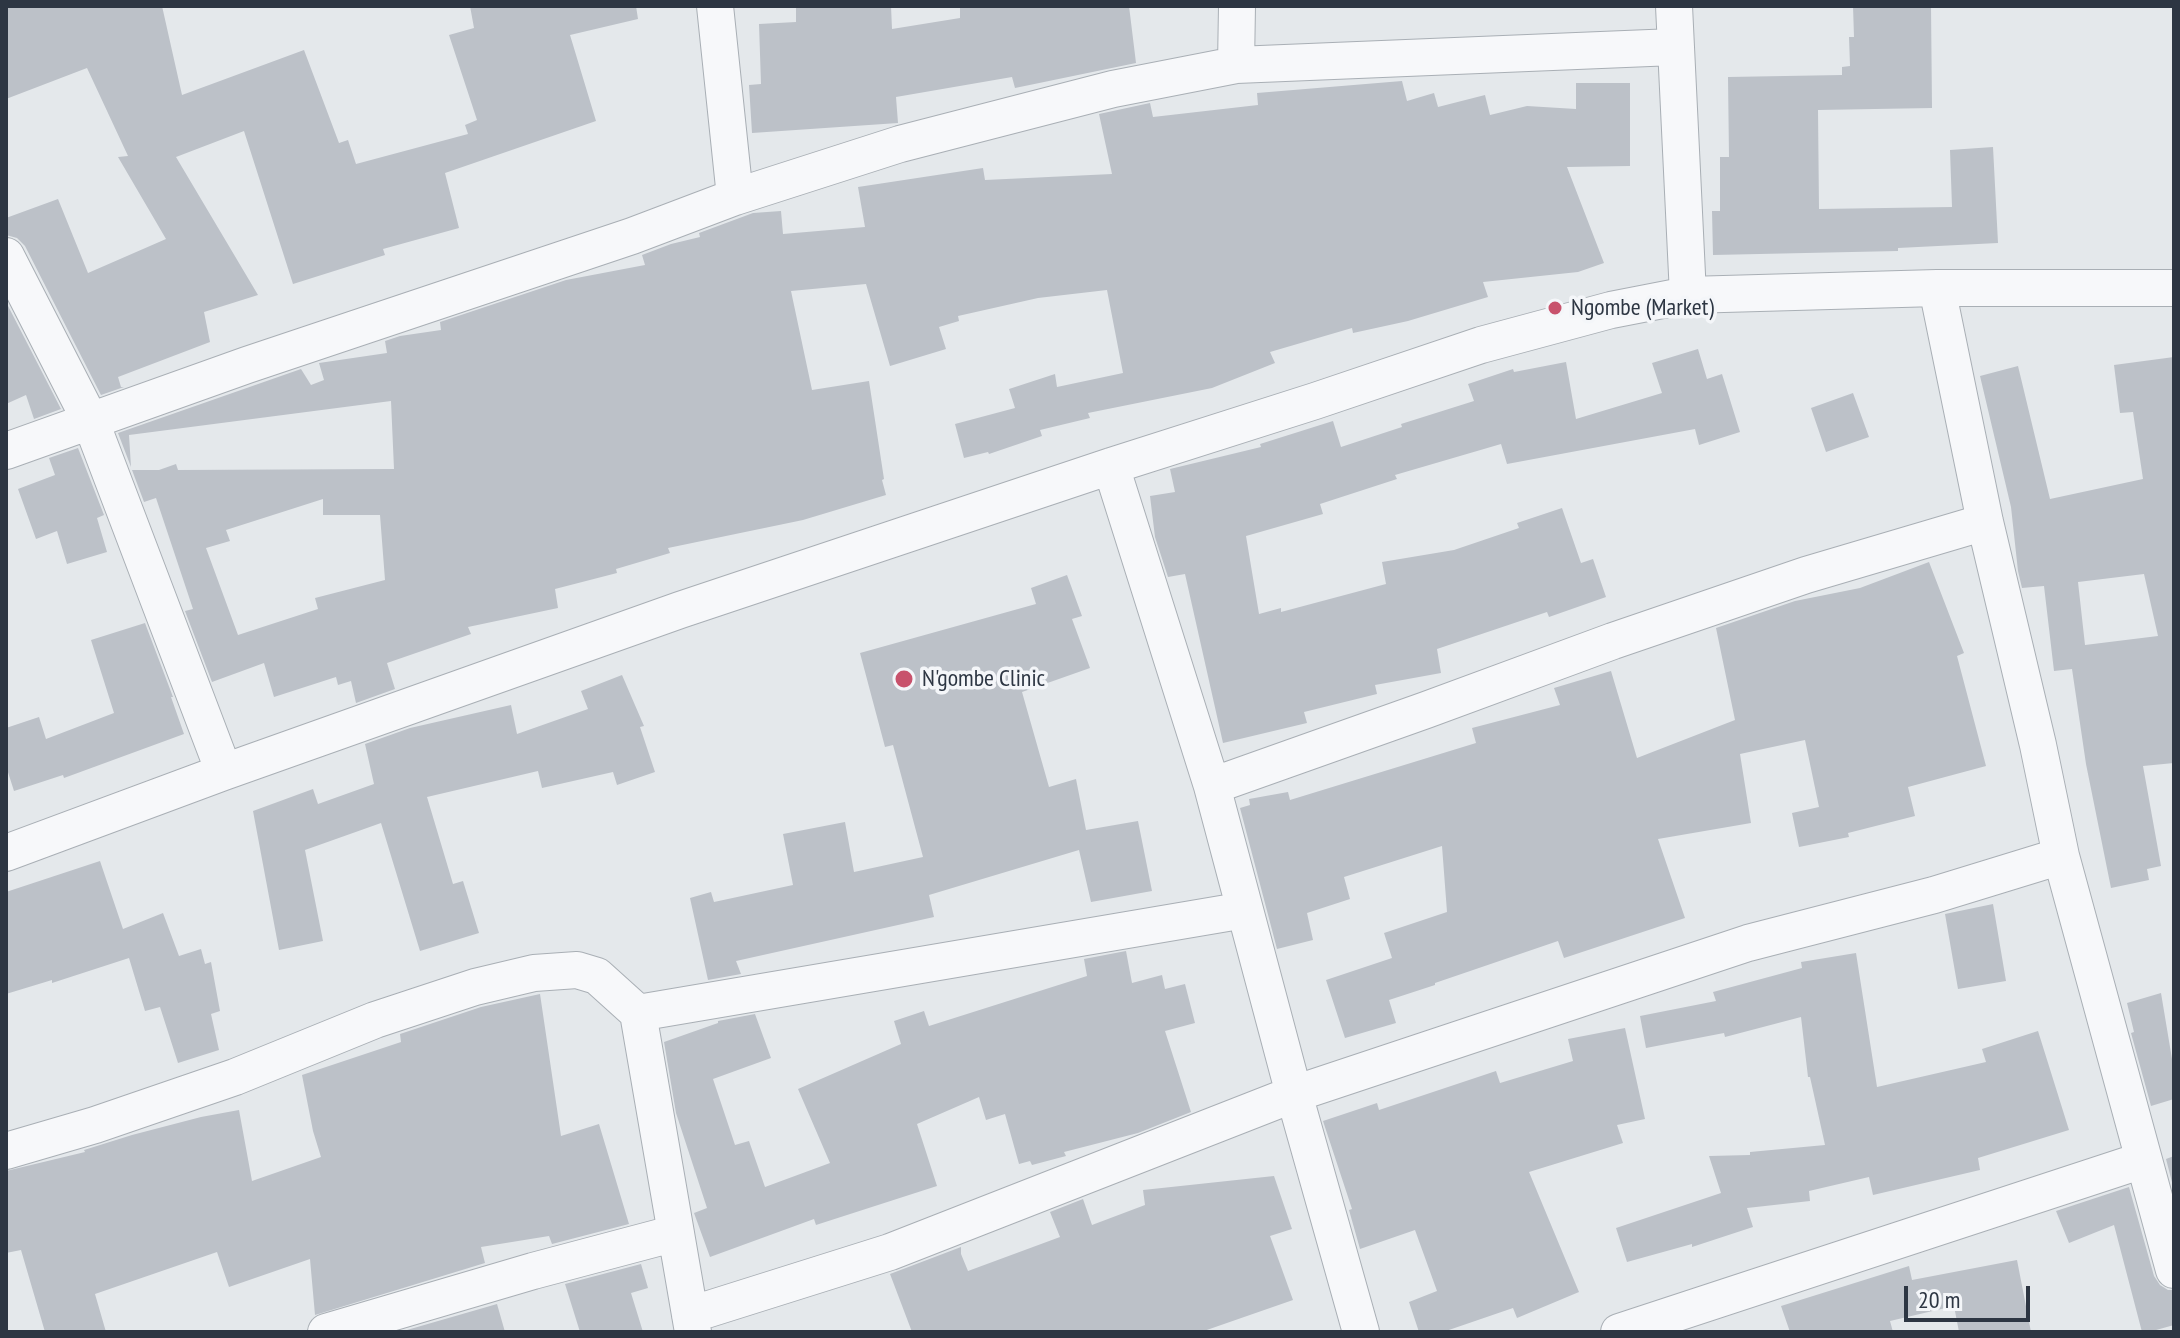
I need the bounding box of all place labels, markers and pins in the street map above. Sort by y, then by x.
place label: Ngombe (Market) [1571,294,1714,322]
marker: Ngombe (Market) [1546,299,1564,317]
place label: N'gombe Clinic [922,665,1045,693]
marker: N'gombe Clinic [893,668,915,690]

